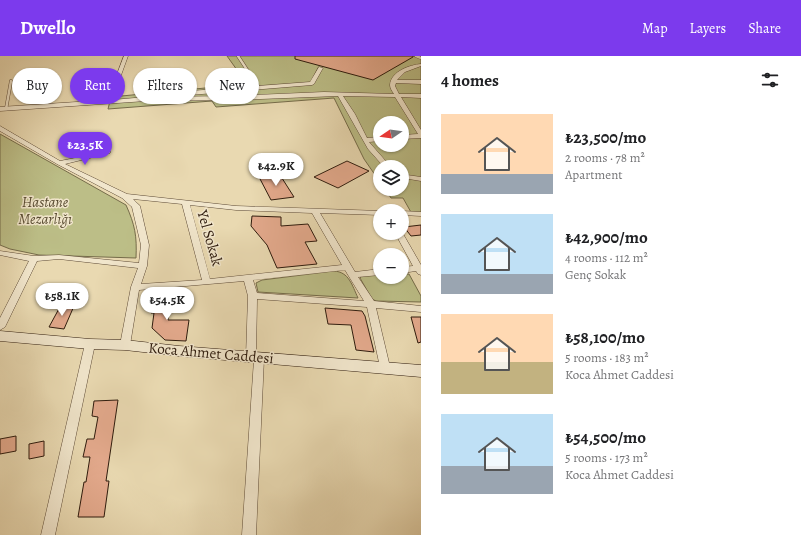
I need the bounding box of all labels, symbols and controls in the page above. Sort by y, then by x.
text: Dwello [20,15,76,41]
text: Map [642,19,668,38]
text: Layers [690,19,726,38]
text: Share [748,19,781,38]
chip: Buy [12,68,62,104]
chip: Rent [70,68,125,104]
chip: Filters [133,68,197,104]
chip: New [205,68,259,104]
text: 4 homes [441,69,499,92]
icon: filters [759,69,781,91]
north arrow [373,116,409,152]
map controls [373,116,409,284]
text: ₺23,500/mo [565,126,646,149]
icon: home [473,130,521,178]
pin: ₺23.5K [52,132,118,166]
text: ₺23.5K [67,136,103,153]
text: 2 rooms · 78 m² [565,149,645,166]
pin: ₺42.9K [243,153,309,187]
text: ₺42.9K [258,157,294,174]
button: layers [373,160,409,196]
text: Apartment [565,166,623,183]
park label: Hastane Mezarlığı [18,192,72,229]
button: + [373,204,409,240]
street label: Yel Sokak [192,207,228,269]
text: ₺42,900/mo [565,226,648,249]
icon: home [473,230,521,278]
button: − [373,248,409,284]
text: 4 rooms · 112 m² [565,249,648,266]
text: Genç Sokak [565,266,626,283]
pin: ₺58.1K [29,283,95,317]
text: ₺58.1K [45,287,79,304]
pin: ₺54.5K [134,287,200,321]
text: ₺54.5K [149,291,185,308]
text: ₺58,100/mo [565,326,645,349]
icon: home [473,330,521,378]
street label: Koca Ahmet Caddesi [148,338,274,368]
text: 5 rooms · 183 m² [565,349,649,366]
text: Koca Ahmet Caddesi [565,366,674,383]
text: ₺54,500/mo [565,426,646,449]
icon: home [473,430,521,478]
text: 5 rooms · 173 m² [565,449,648,466]
text: Koca Ahmet Caddesi [565,466,674,483]

